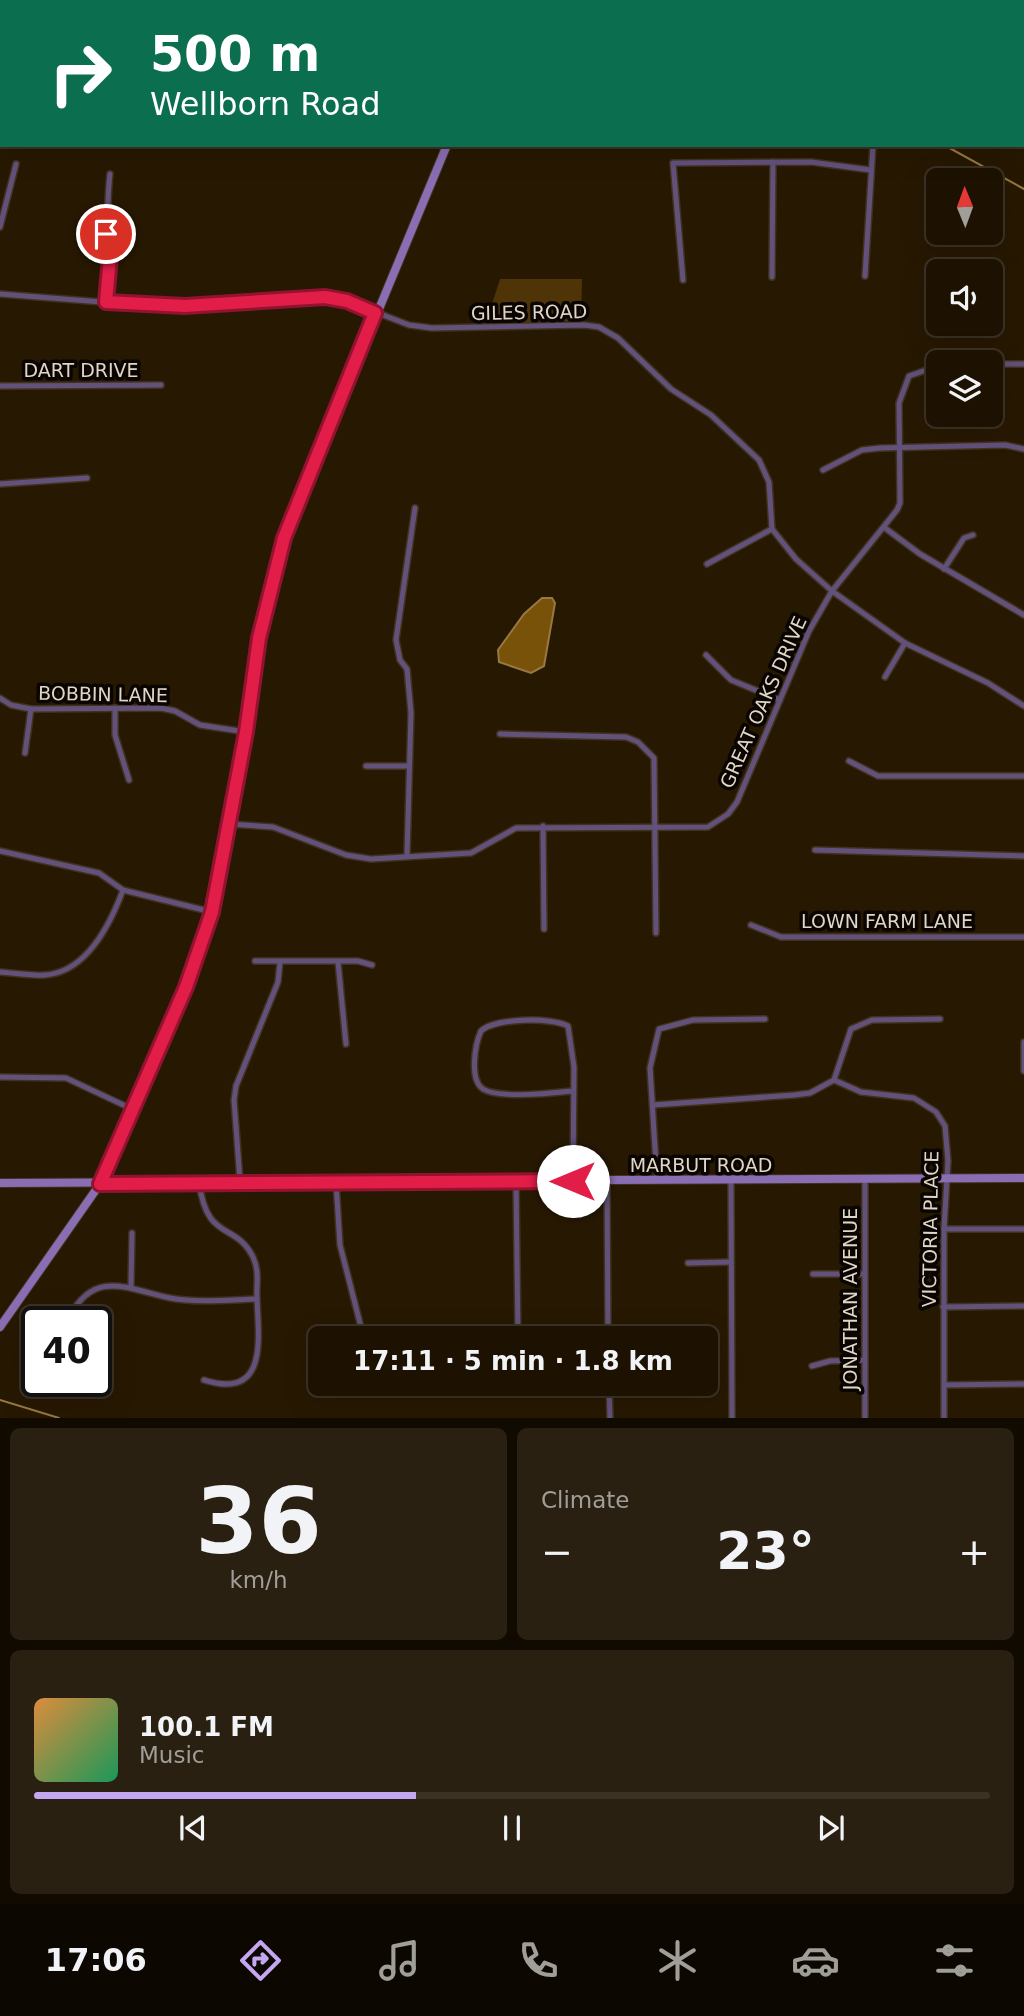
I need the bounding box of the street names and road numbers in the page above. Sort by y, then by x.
street label: GILES ROAD [471,300,587,324]
street label: DART DRIVE [23,359,139,381]
street label: GREAT OAKS DRIVE [715,613,811,791]
street label: BOBBIN LANE [38,682,168,706]
street label: LOWN FARM LANE [801,910,973,932]
street label: VICTORIA PLACE [918,1150,942,1308]
street label: MARBUT ROAD [630,1154,772,1176]
street label: JONATHAN AVENUE [839,1208,861,1391]

